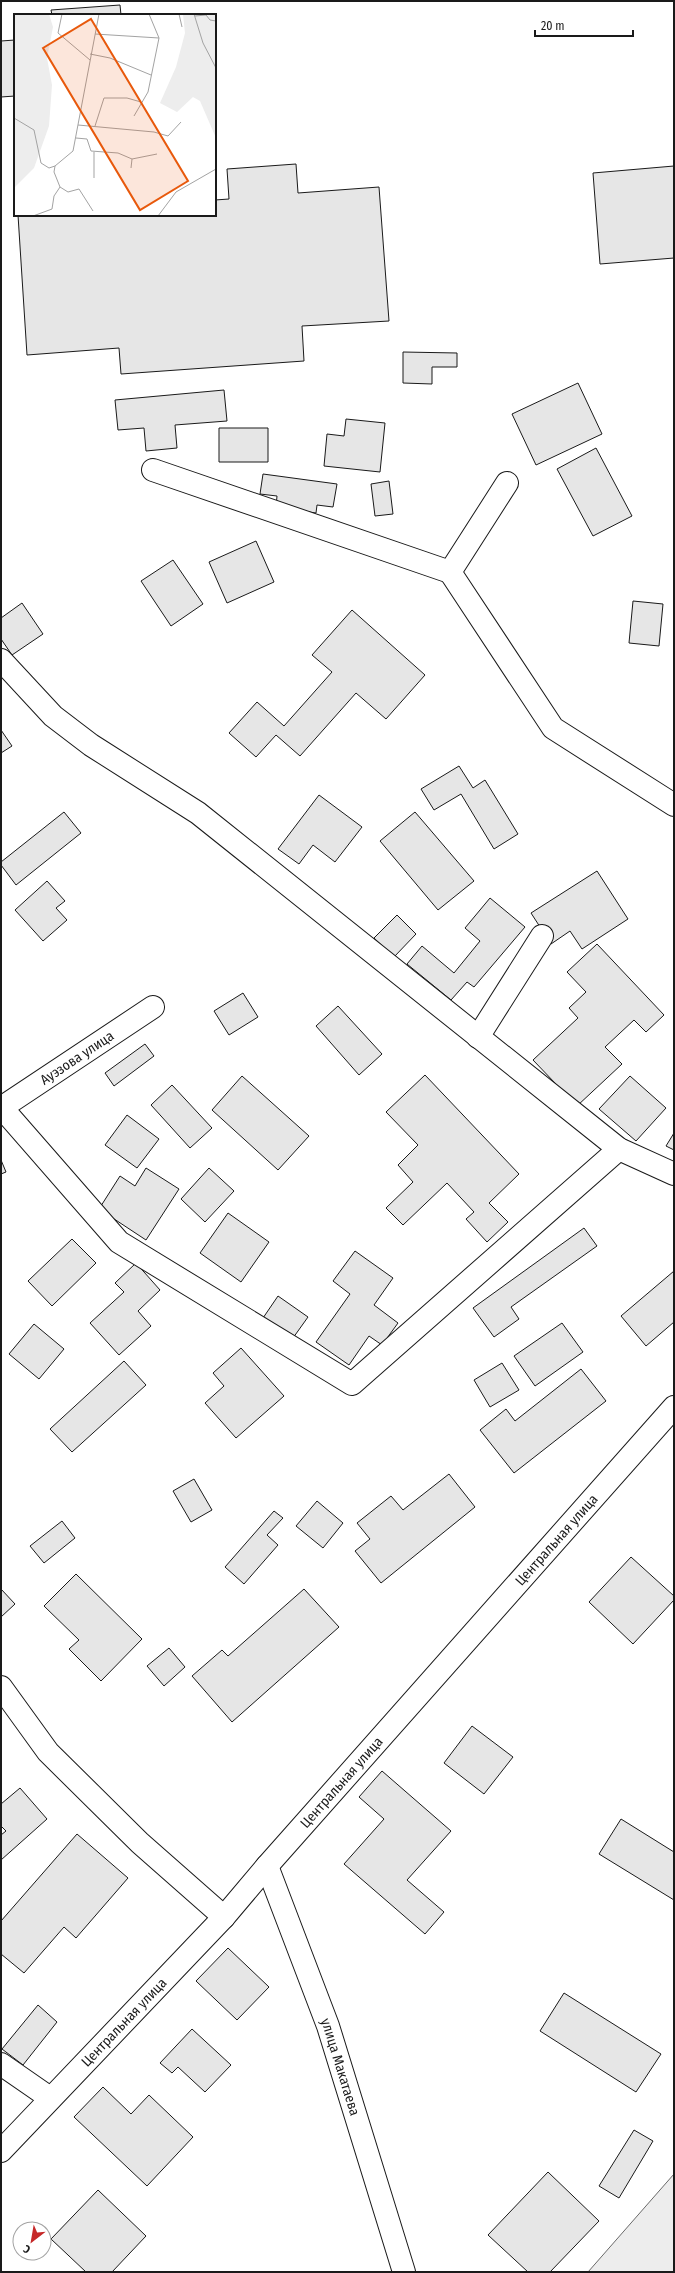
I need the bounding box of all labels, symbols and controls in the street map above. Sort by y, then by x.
scale bar [535,12,633,38]
inset map [14,14,216,216]
text: 20 m [541,19,565,33]
street label: Ауэзова улица [37,1027,117,1089]
street label: Центральная улица [512,1491,602,1589]
street label: Центральная улица [297,1733,387,1832]
street label: Центральная улица [78,1975,170,2070]
street label: улица Макатаева [317,2016,363,2118]
north arrow [12,2221,52,2261]
text: С [21,2242,33,2256]

